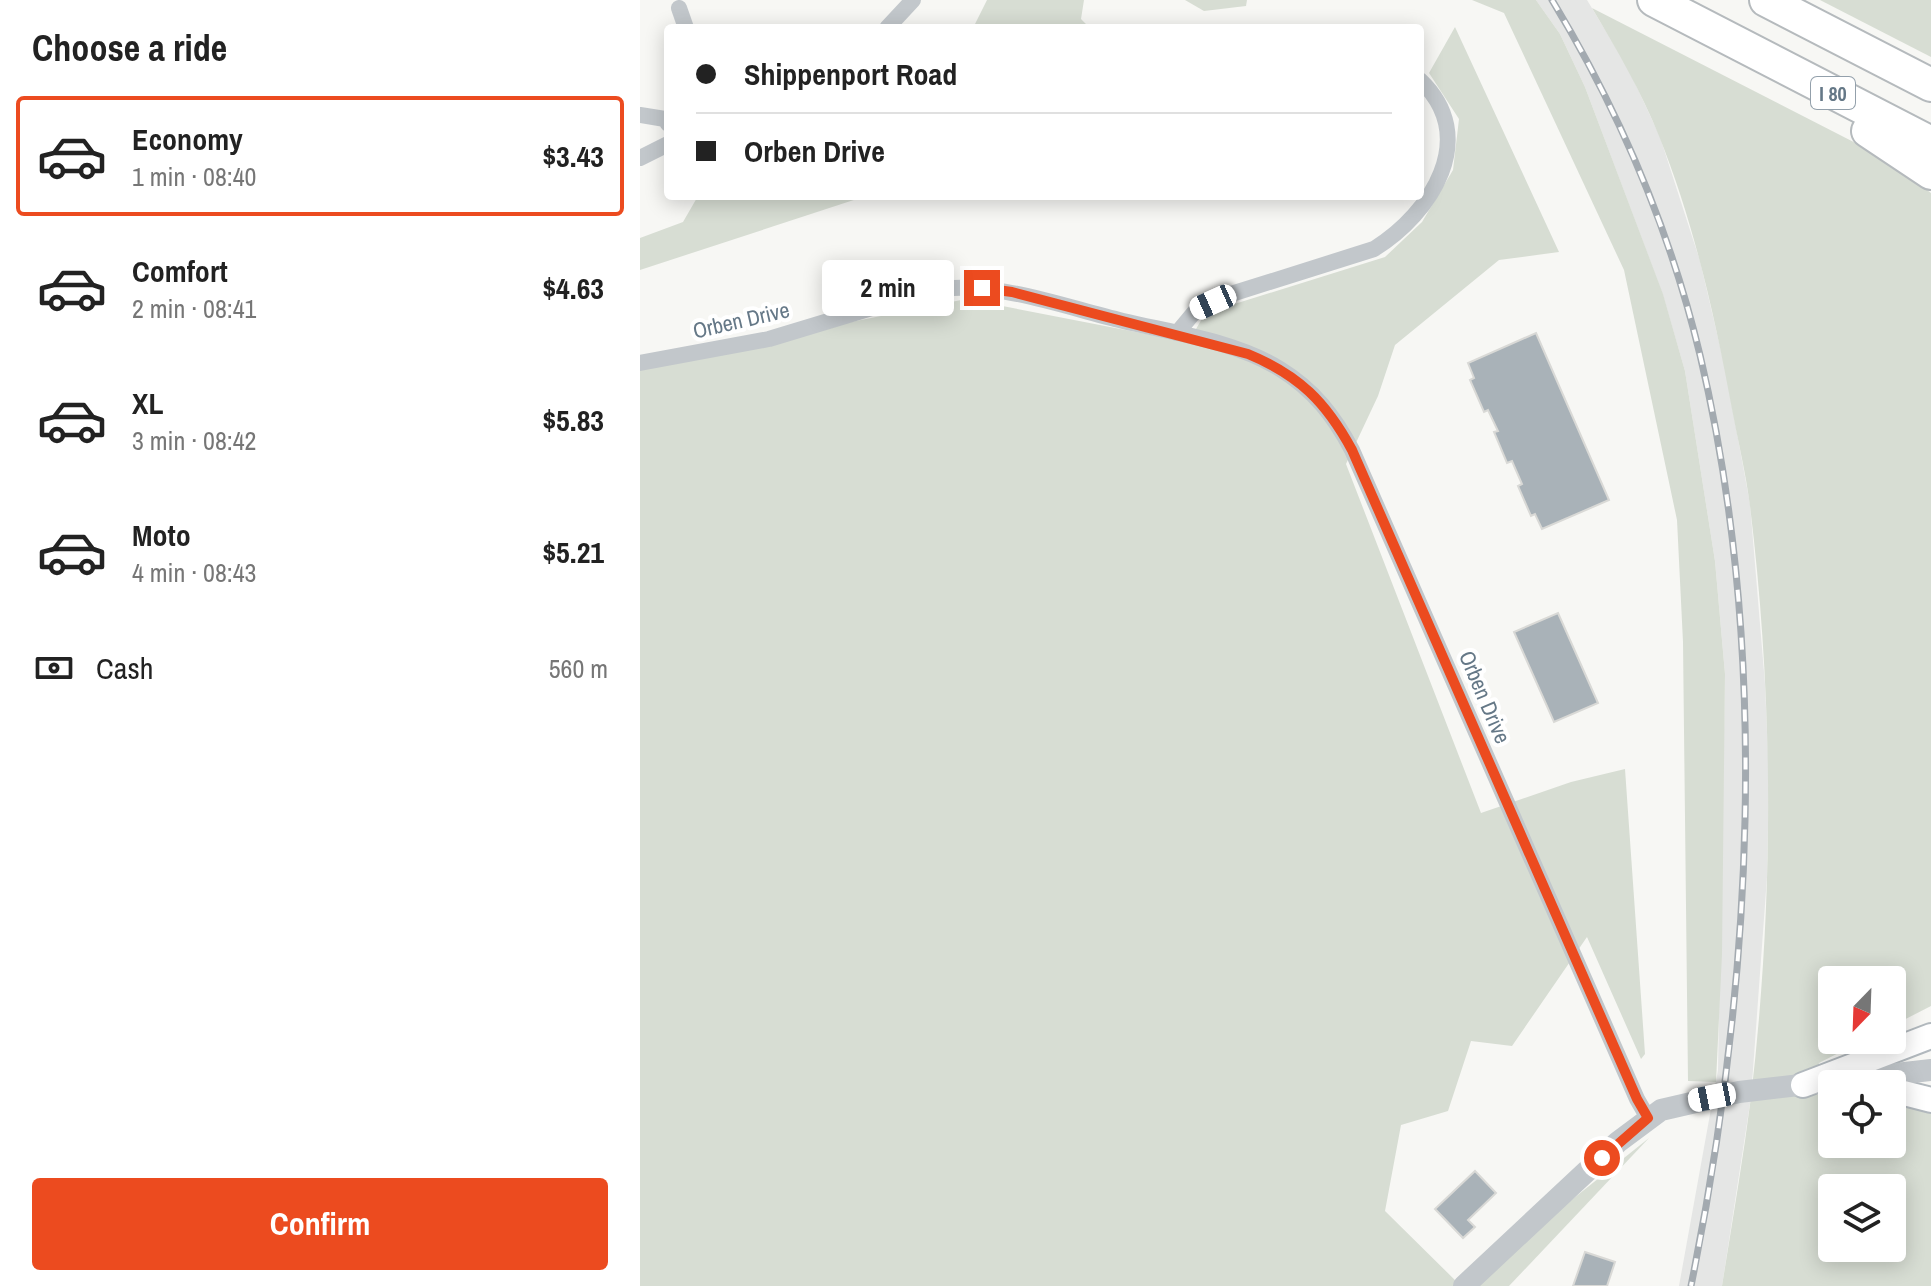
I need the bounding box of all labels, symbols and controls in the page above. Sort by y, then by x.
text: Choose a ride [32,24,227,72]
text: Shippenport Road [744,54,957,94]
road number: I 80 [1811,77,1855,109]
text: Economy [132,119,243,159]
icon: car [36,120,108,192]
text: Orben Drive [744,131,885,171]
text: $3.43 [542,136,604,176]
text: 1 min · 08:40 [132,159,256,194]
text: Comfort [132,251,228,291]
icon: car [36,252,108,324]
callout: 2 min [822,260,954,316]
text: $4.63 [542,268,604,308]
text: 2 min [860,270,916,305]
route end [964,270,1000,306]
car [1186,281,1240,323]
text: 2 min · 08:41 [132,291,256,326]
street label: Orben Drive [690,294,792,346]
text: XL [132,383,163,423]
icon: car [36,384,108,456]
text: $5.83 [542,400,604,440]
text: 3 min · 08:42 [132,423,256,458]
text: Moto [132,515,191,555]
icon: car [36,516,108,588]
text: $5.21 [542,532,604,572]
text: 4 min · 08:43 [132,555,256,590]
icon: cash [32,646,76,690]
street label: Orben Drive [1452,646,1518,748]
text: Cash [96,648,153,688]
text: 560 m [549,651,608,686]
north arrow [1818,966,1906,1054]
map controls [1818,966,1906,1262]
button: locate [1818,1070,1906,1158]
car [1686,1081,1738,1113]
route start [1584,1140,1620,1176]
button: layers [1818,1174,1906,1262]
button: Confirm [32,1178,608,1270]

